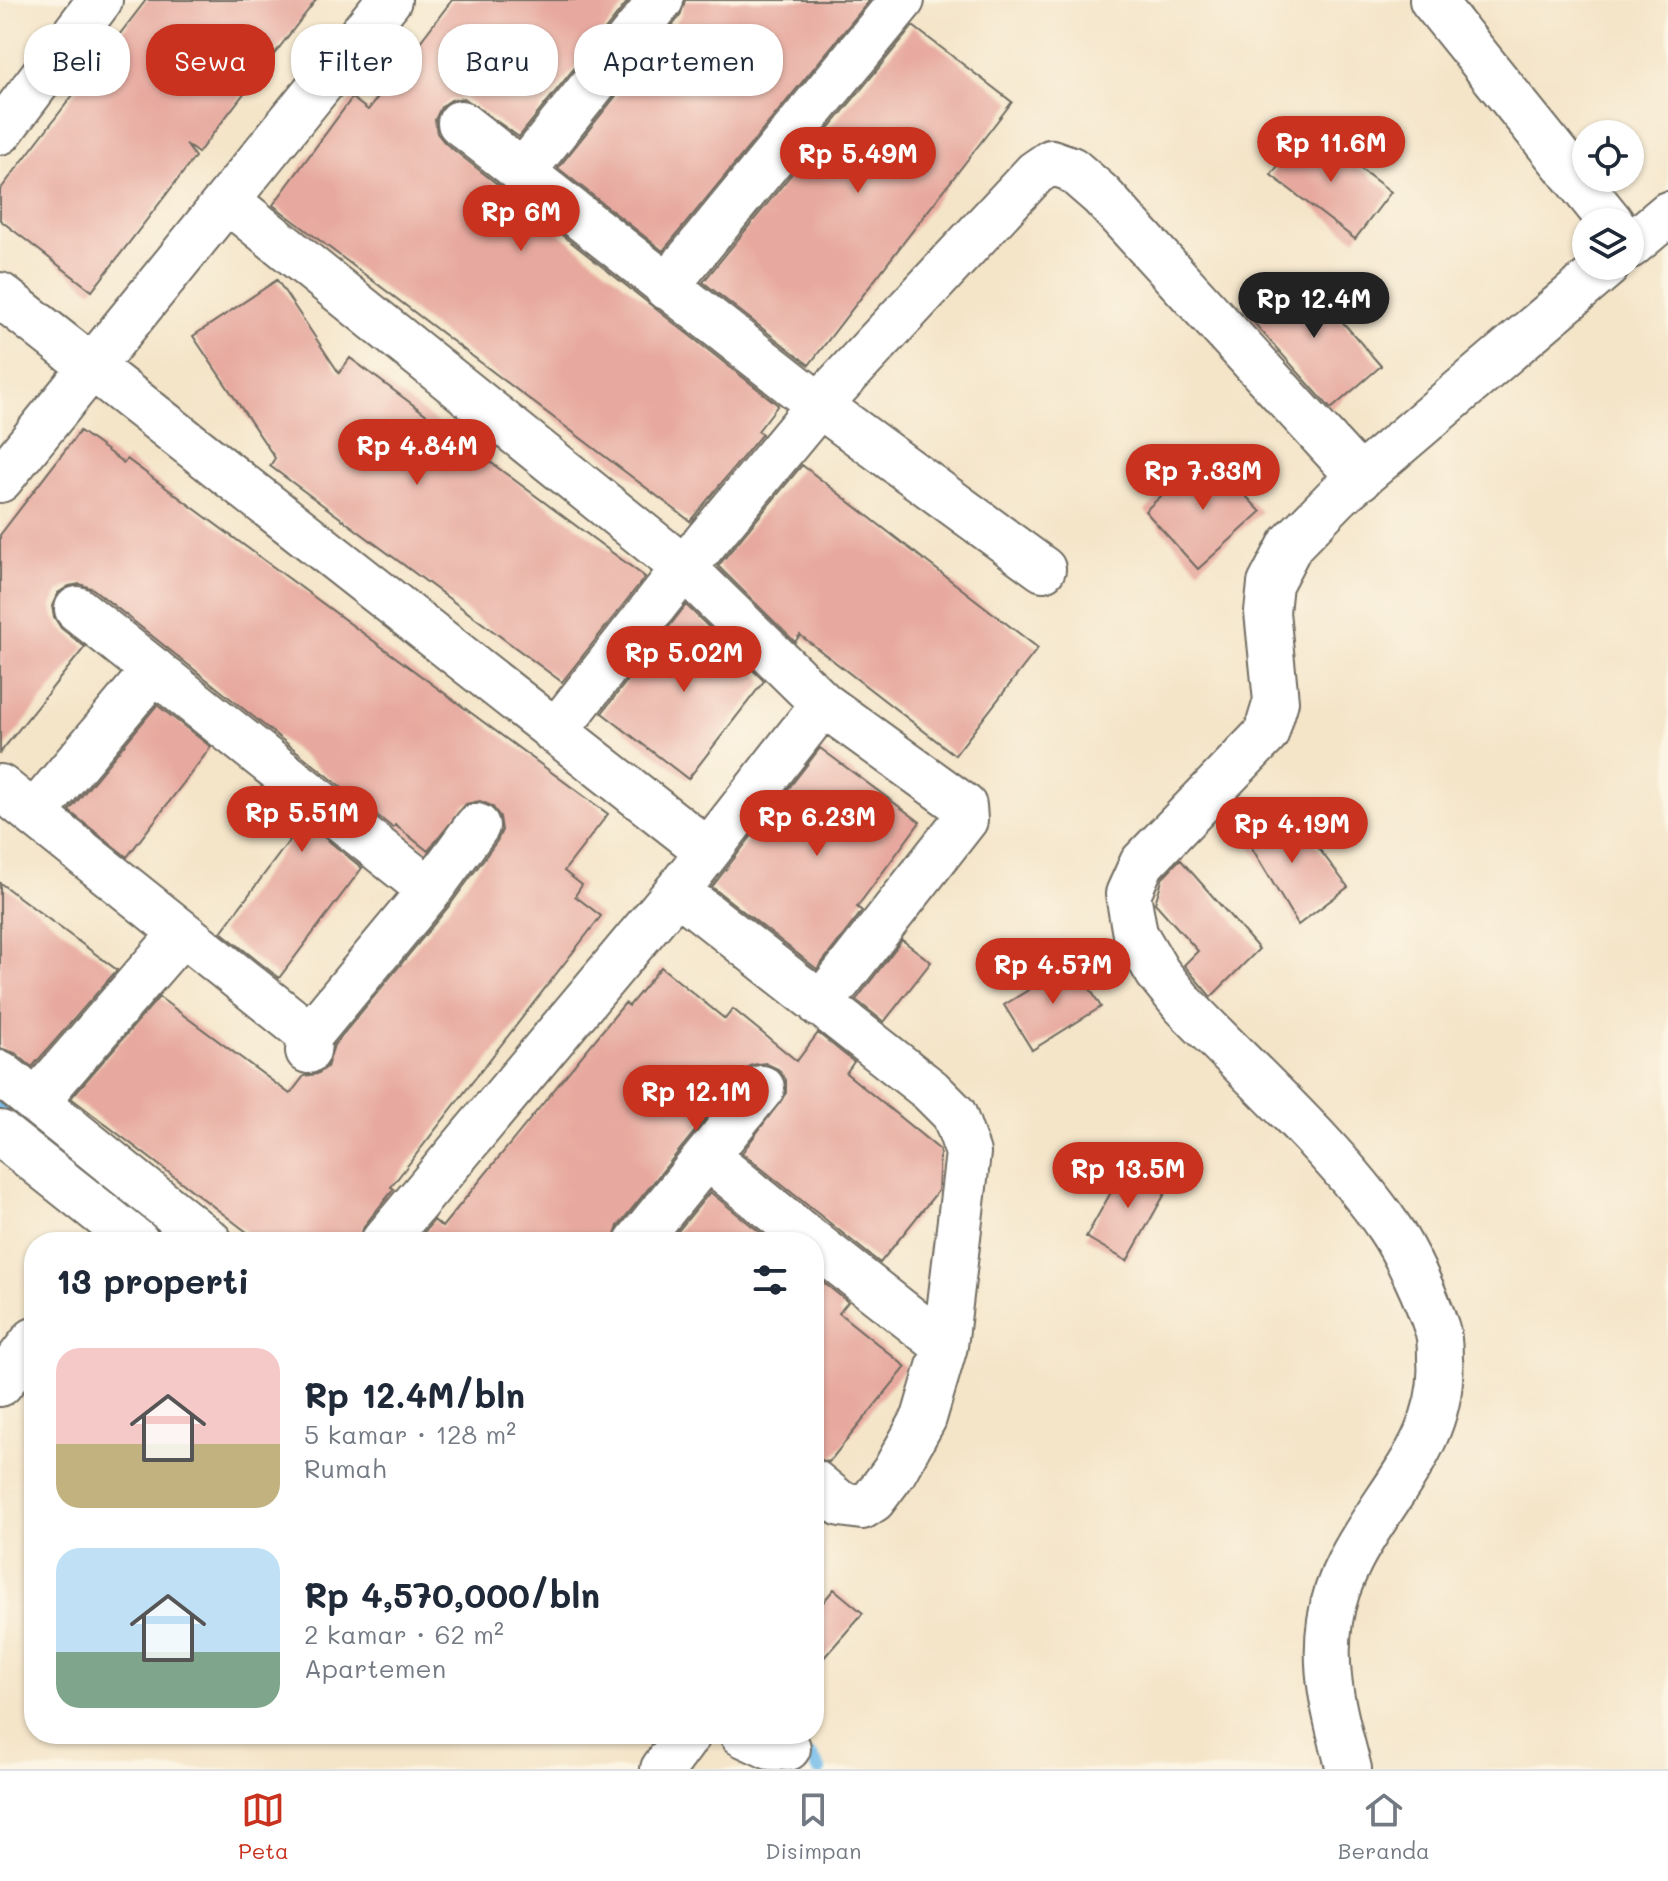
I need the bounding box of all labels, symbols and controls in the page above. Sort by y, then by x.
chip: Beli [24,24,130,96]
chip: Sewa [146,24,275,96]
chip: Filter [291,24,422,96]
chip: Baru [438,24,558,96]
chip: Apartemen [574,24,783,96]
pin: Rp 11.6M [1248,116,1414,184]
map controls [1572,120,1644,280]
button: locate [1572,120,1644,192]
text: Rp 11.6M [1275,125,1387,159]
pin: Rp 5.49M [775,127,941,195]
text: Rp 5.49M [798,136,918,170]
pin: Rp 6M [465,185,577,253]
text: Rp 6M [481,194,561,228]
button: layers [1572,208,1644,280]
pin: Rp 12.4M [1231,272,1397,340]
text: Rp 12.4M [1256,281,1372,315]
pin: Rp 4.84M [334,419,500,487]
text: Rp 4.84M [356,428,478,462]
pin: Rp 7.33M [1120,444,1286,512]
text: Rp 7.33M [1144,453,1262,487]
pin: Rp 5.02M [601,626,767,694]
text: Rp 5.02M [624,635,744,669]
pin: Rp 5.51M [219,786,385,854]
pin: Rp 6.23M [734,790,900,858]
text: Rp 5.51M [245,795,359,829]
pin: Rp 4.19M [1209,797,1375,865]
text: Rp 6.23M [758,799,876,833]
text: Rp 4.19M [1234,806,1350,840]
pin: Rp 4.57M [970,938,1136,1006]
text: Rp 4.57M [994,947,1112,981]
pin: Rp 12.1M [613,1065,779,1133]
text: Rp 12.1M [641,1074,751,1108]
pin: Rp 13.5M [1045,1142,1211,1210]
text: Rp 13.5M [1070,1151,1186,1185]
text: 13 properti [56,1258,249,1303]
icon: filters [748,1258,792,1302]
text: Rp 12.4M/bln [304,1372,525,1417]
icon: home [120,1380,216,1476]
text: 5 kamar · 128 m² [304,1417,516,1451]
text: Rumah [304,1451,386,1485]
text: Rp 4,570,000/bln [304,1572,600,1617]
icon: home [120,1580,216,1676]
text: 2 kamar · 62 m² [304,1617,504,1651]
text: Apartemen [304,1651,446,1685]
tab: Peta [238,1788,289,1865]
tab: Disimpan [765,1788,861,1865]
tab: Beranda [1338,1788,1430,1865]

